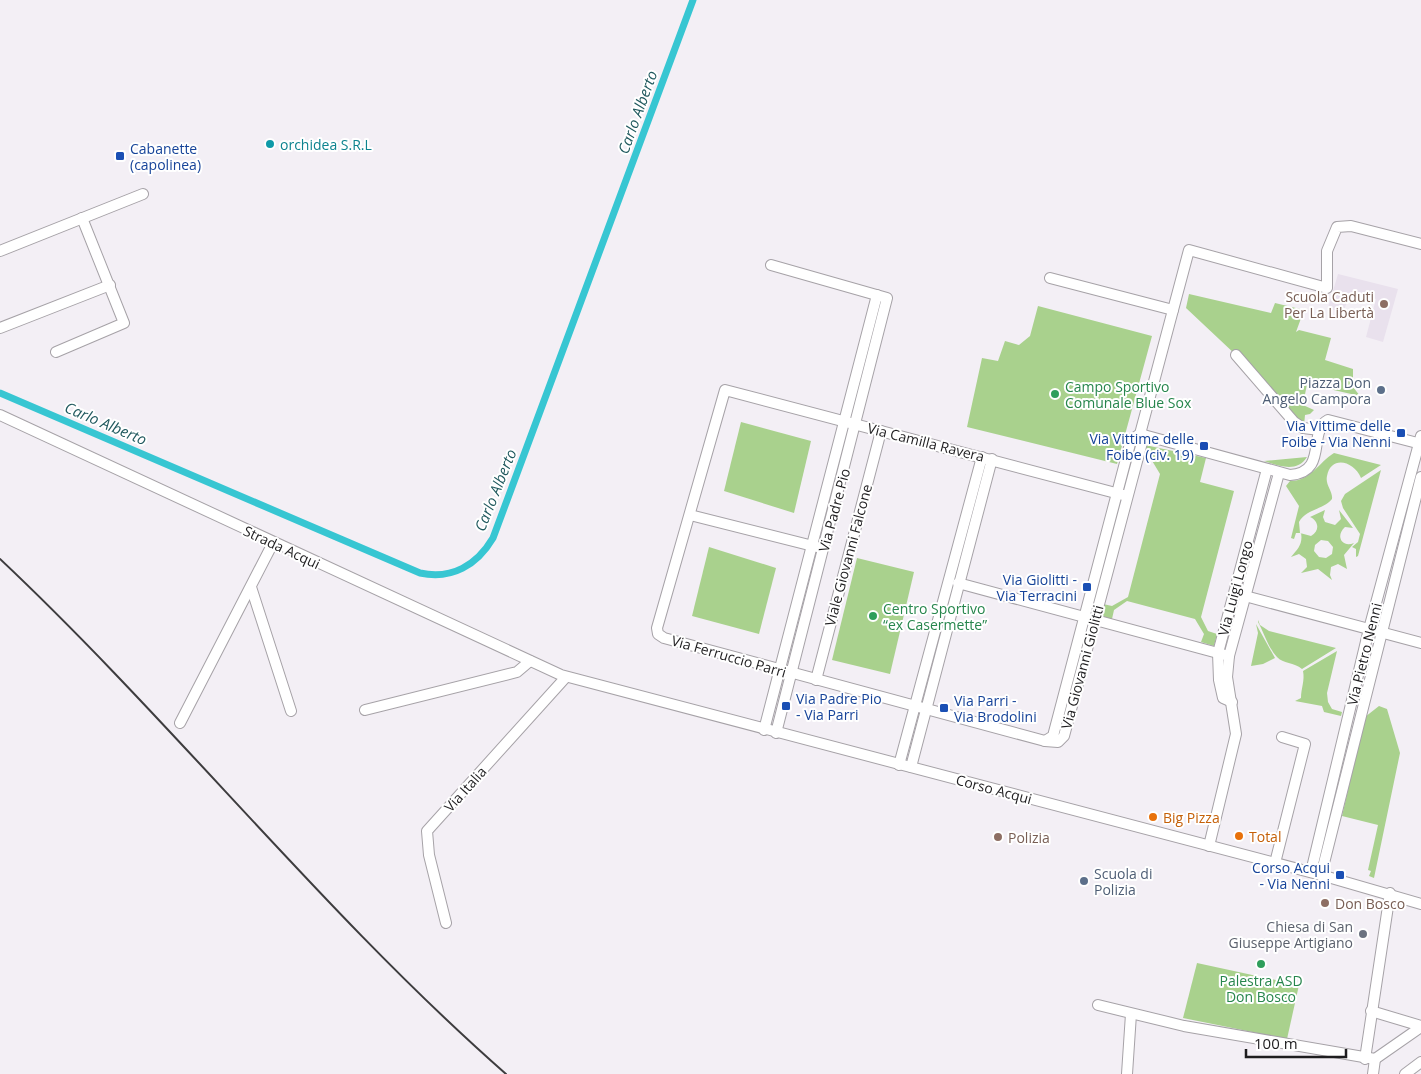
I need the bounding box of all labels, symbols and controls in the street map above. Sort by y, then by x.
water label: Carlo Alberto [613,68,661,156]
place label: orchidea S.R.L [280,135,372,154]
marker: orchidea S.R.L [264,138,276,150]
place label: Cabanette (capolinea) [130,139,201,174]
marker: Cabanette (capolinea) [114,150,126,162]
place label: Scuola Caduti Per La Libertà [1284,287,1374,322]
marker: Scuola Caduti Per La Libertà [1378,298,1390,310]
place label: Piazza Don Angelo Campora [1262,373,1371,408]
place label: Campo Sportivo Comunale Blue Sox [1065,377,1192,412]
marker: Piazza Don Angelo Campora [1375,384,1387,396]
marker: Campo Sportivo Comunale Blue Sox [1049,388,1061,400]
water label: Carlo Alberto [62,397,150,449]
place label: Via Vittime delle Foibe - Via Nenni [1281,416,1391,451]
street label: Via Camilla Ravera [866,418,986,466]
marker: Via Vittime delle Foibe - Via Nenni [1395,427,1407,439]
place label: Via Vittime delle Foibe (civ. 19) [1089,429,1194,464]
marker: Via Vittime delle Foibe (civ. 19) [1198,440,1210,452]
water label: Carlo Alberto [469,446,521,534]
street label: Via Padre Pio [814,466,854,554]
street label: Viale Giovanni Falcone [820,482,876,628]
street label: Strada Acqui [241,521,323,573]
street label: Via Luigi Longo [1213,538,1257,638]
place label: Via Giolitti - Via Terracini [997,570,1077,605]
marker: Via Giolitti - Via Terracini [1081,581,1093,593]
place label: Centro Sportivo “ex Casermette” [883,599,987,634]
street label: Via Pietro Nenni [1342,601,1386,707]
street label: Via Giovanni Giolitti [1056,603,1108,731]
marker: Centro Sportivo “ex Casermette” [867,610,879,622]
street label: Via Ferruccio Parri [669,631,789,681]
place label: Via Padre Pio - Via Parri [796,689,882,724]
place label: Via Parri - Via Brodolini [954,691,1037,726]
marker: Via Padre Pio - Via Parri [780,700,792,712]
marker: Via Parri - Via Brodolini [938,702,950,714]
street label: Via Italia [440,762,490,816]
street label: Corso Acqui [954,770,1034,808]
place label: Big Pizza [1163,808,1220,827]
marker: Big Pizza [1147,811,1159,823]
place label: Total [1249,827,1281,846]
place label: Polizia [1008,828,1050,847]
marker: Total [1233,830,1245,842]
marker: Polizia [992,831,1004,843]
place label: Corso Acqui - Via Nenni [1252,858,1330,893]
place label: Scuola di Polizia [1094,864,1152,899]
marker: Corso Acqui - Via Nenni [1334,869,1346,881]
marker: Scuola di Polizia [1078,875,1090,887]
place label: Don Bosco [1335,894,1405,913]
marker: Don Bosco [1319,897,1331,909]
place label: Chiesa di San Giuseppe Artigiano [1229,917,1353,952]
marker: Chiesa di San Giuseppe Artigiano [1357,928,1369,940]
marker: Palestra ASD Don Bosco [1255,958,1267,970]
place label: Palestra ASD Don Bosco [1219,971,1303,1006]
scale bar [1246,1026,1346,1058]
text: 100 m [1254,1033,1298,1053]

